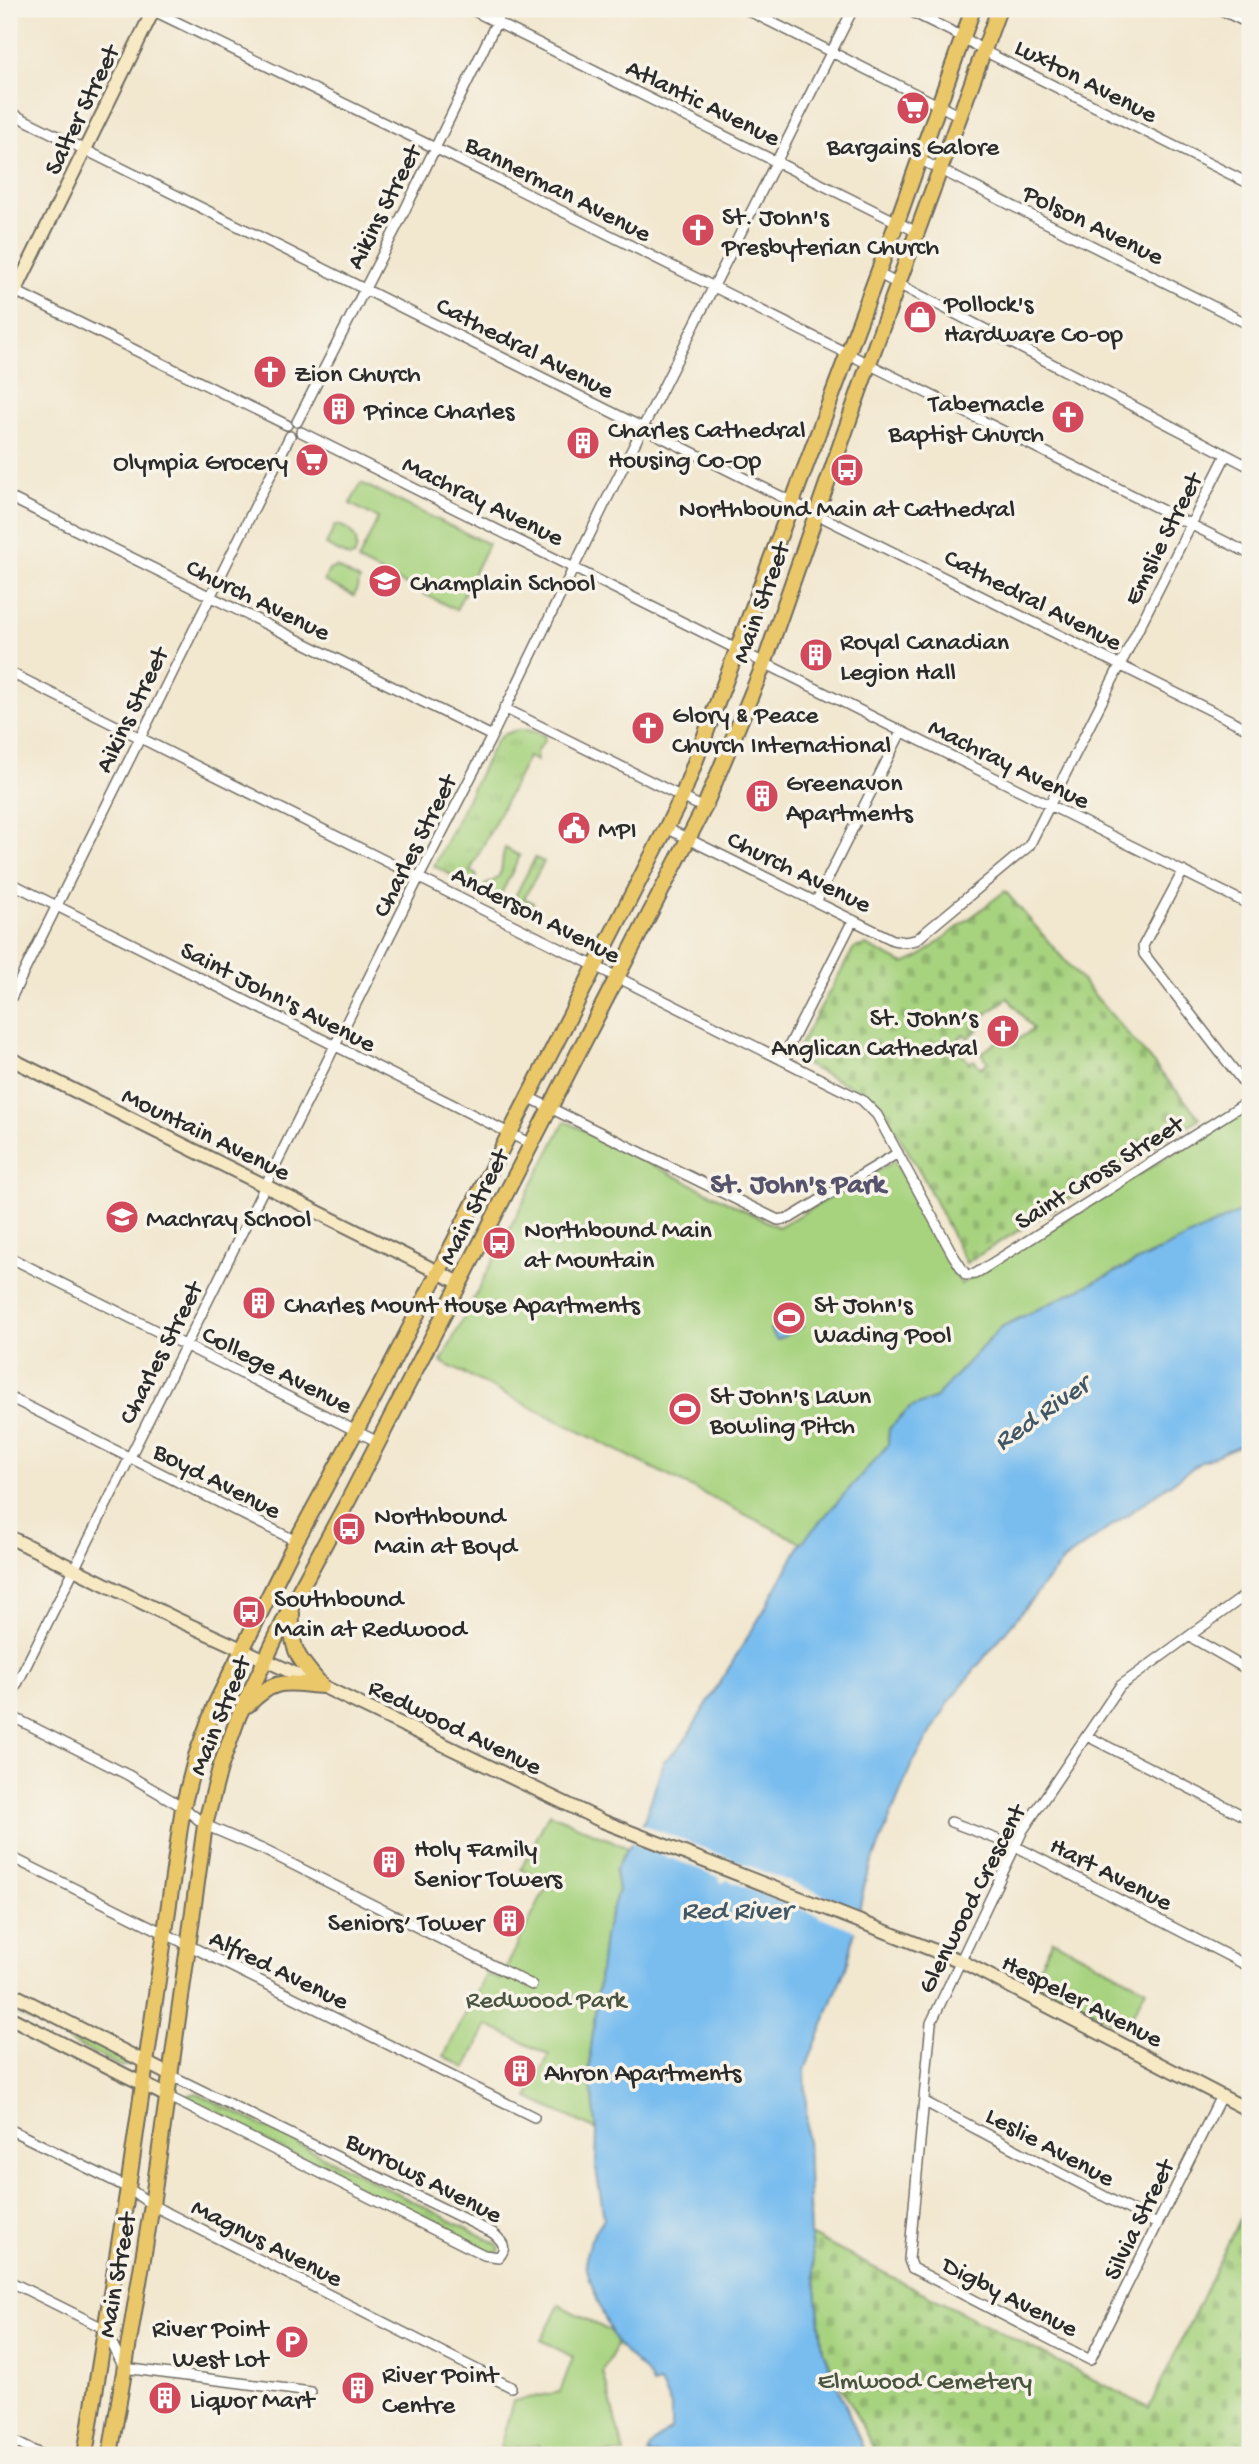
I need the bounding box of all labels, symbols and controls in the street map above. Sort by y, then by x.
street label: Luxton Avenue [1008,34,1162,133]
street label: Salter Street [39,39,130,181]
street label: Atlantic Avenue [620,54,785,156]
supermarket icon: Bargains Galore [894,89,932,127]
street label: Bannerman Avenue [458,130,656,252]
place label: Bargains Galore [826,134,1000,165]
street label: Aikins Street [341,138,432,276]
street label: Polson Avenue [1015,179,1168,275]
place label: St. John's Presbyterian Church [721,204,939,265]
church icon: St. John's Presbyterian Church [679,211,717,249]
place label: Pollock's Hardware Co-op [943,291,1123,352]
street label: Cathedral Avenue [430,292,619,408]
shop icon: Pollock's Hardware Co-op [901,298,939,336]
church icon: Zion Church [251,353,289,391]
place label: Zion Church [294,361,421,392]
building icon: Prince Charles [320,390,358,428]
place label: Tabernacle Baptist Church [888,391,1045,452]
place label: Prince Charles [363,398,516,429]
church icon: Tabernacle Baptist Church [1049,398,1087,436]
place label: Charles Cathedral Housing Co-Op [608,417,806,478]
building icon: Charles Cathedral Housing Co-Op [564,424,602,462]
supermarket icon: Olympia Grocery [293,441,331,479]
place label: Olympia Grocery [113,449,288,480]
street label: Machray Avenue [396,451,568,556]
bus stop icon: Northbound Main at Cathedral [828,451,866,489]
street label: Emslie Street [1118,467,1213,611]
place label: Northbound Main at Cathedral [679,496,1015,527]
street label: Main Street [727,537,800,668]
street label: Cathedral Avenue [938,544,1127,660]
street label: Church Avenue [180,554,335,651]
school or university icon: Champlain School [366,562,404,600]
place label: Champlain School [410,570,596,601]
place label: Royal Canadian Legion Hall [840,629,1010,690]
building icon: Royal Canadian Legion Hall [797,636,835,674]
street label: Aikins Street [90,641,179,779]
place label: Glory & Peace Church International [672,702,891,763]
church icon: Glory & Peace Church International [629,709,667,747]
street label: Machray Avenue [922,714,1094,819]
street label: Charles Street [368,768,467,924]
place label: Greenavon Apartments [786,770,914,831]
building icon: Greenavon Apartments [743,777,781,815]
public building icon: MPI [555,809,593,847]
place label: MPI [598,817,637,848]
street label: Church Avenue [721,826,876,923]
street label: Anderson Avenue [445,861,625,973]
street label: Saint John's Avenue [174,936,380,1062]
place label: St. John’s Anglican Cathedral [771,1005,979,1066]
church icon: St. John’s Anglican Cathedral [984,1012,1022,1050]
street label: Mountain Avenue [116,1082,295,1190]
street label: Saint Cross Street [1010,1109,1192,1239]
street label: Main Street [434,1143,519,1271]
district label: St. John's Park [711,1170,889,1203]
school or university icon: Machray School [103,1198,141,1236]
place label: Machray School [146,1206,311,1237]
place label: Northbound Main at Mountain [524,1217,713,1278]
bus stop icon: Northbound Main at Mountain [480,1224,518,1262]
street label: Charles Street [114,1275,213,1431]
building icon: Charles Mount House Apartments [240,1284,278,1322]
place label: Charles Mount House Apartments [284,1292,641,1323]
place label: St John's Wading Pool [814,1292,952,1353]
sports icon: St John's Wading Pool [770,1299,808,1337]
street label: College Avenue [195,1321,357,1424]
water label: Red River [988,1367,1101,1460]
place label: St John's Lawn Bowling Pitch [709,1383,872,1444]
sports icon: St John's Lawn Bowling Pitch [666,1390,704,1428]
street label: Boyd Avenue [146,1437,286,1529]
place label: Northbound Main at Boyd [374,1503,518,1564]
bus stop icon: Northbound Main at Boyd [330,1510,368,1548]
place label: Southbound Main at Redwood [274,1586,468,1647]
bus stop icon: Southbound Main at Redwood [230,1593,268,1631]
street label: Main Street [184,1650,261,1781]
street label: Redwood Avenue [362,1674,546,1785]
street label: Glenwood Crescent [913,1798,1036,2000]
street label: Hart Avenue [1043,1832,1177,1920]
place label: Holy Family Senior Towers [414,1836,564,1897]
building icon: Holy Family Senior Towers [370,1843,408,1881]
water label: Red River [681,1896,796,1929]
building icon: Seniors’ Tower [490,1902,528,1940]
place label: Seniors’ Tower [328,1910,487,1941]
street label: Alfred Avenue [203,1925,353,2019]
street label: Hespeler Avenue [995,1949,1167,2057]
park label: Redwood Park [466,1987,629,2018]
building icon: Ahron Apartments [501,2052,539,2090]
place label: Ahron Apartments [544,2060,743,2091]
street label: Leslie Avenue [979,2102,1119,2196]
street label: Burrows Avenue [339,2127,507,2233]
street label: Silvia Street [1099,2153,1185,2286]
street label: Magnus Avenue [185,2194,347,2297]
street label: Main Street [93,2209,146,2340]
street label: Digby Avenue [934,2251,1083,2347]
place label: River Point West Lot [152,2316,270,2377]
parking icon: River Point West Lot [273,2323,311,2361]
place label: River Point Centre [382,2362,500,2423]
park label: Elmwood Cemetery [818,2368,1032,2399]
building icon: River Point Centre [339,2369,377,2407]
building icon: Liquor Mart [146,2379,184,2417]
place label: Liquor Mart [190,2387,316,2418]

